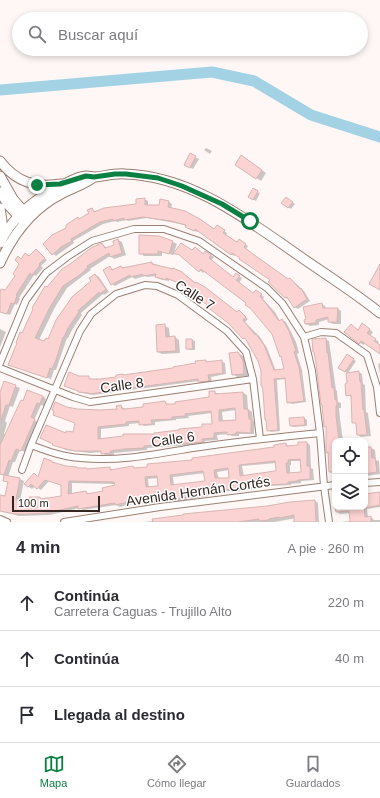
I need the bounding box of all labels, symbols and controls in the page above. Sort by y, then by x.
search box [12,12,368,56]
icon: search [26,23,48,45]
text: Buscar aquí [58,26,138,43]
route end [28,176,46,194]
route start [241,212,259,230]
street label: Calle 7 [172,276,218,314]
street label: Calle 8 [99,374,145,396]
street label: Calle 6 [150,428,196,450]
map controls [332,438,368,510]
button: locate [332,438,368,474]
street label: Avenida Hernán Cortés [125,473,271,509]
button: layers [332,474,368,510]
scale bar [12,494,100,513]
text: 100 m [18,497,49,509]
text: 4 min [16,538,60,557]
text: A pie · 260 m [287,541,364,556]
text: Continúa [54,587,119,604]
icon: ahead [16,592,38,614]
text: 220 m [328,595,364,610]
text: Carretera Caguas - Trujillo Alto [54,604,232,619]
icon: ahead [16,648,38,670]
text: Continúa [54,650,119,667]
text: 40 m [335,651,364,666]
icon: arrive [16,704,38,726]
text: Llegada al destino [54,706,185,723]
tab: Mapa [40,753,67,789]
tab: Cómo llegar [147,753,206,789]
tab: Guardados [286,753,340,789]

